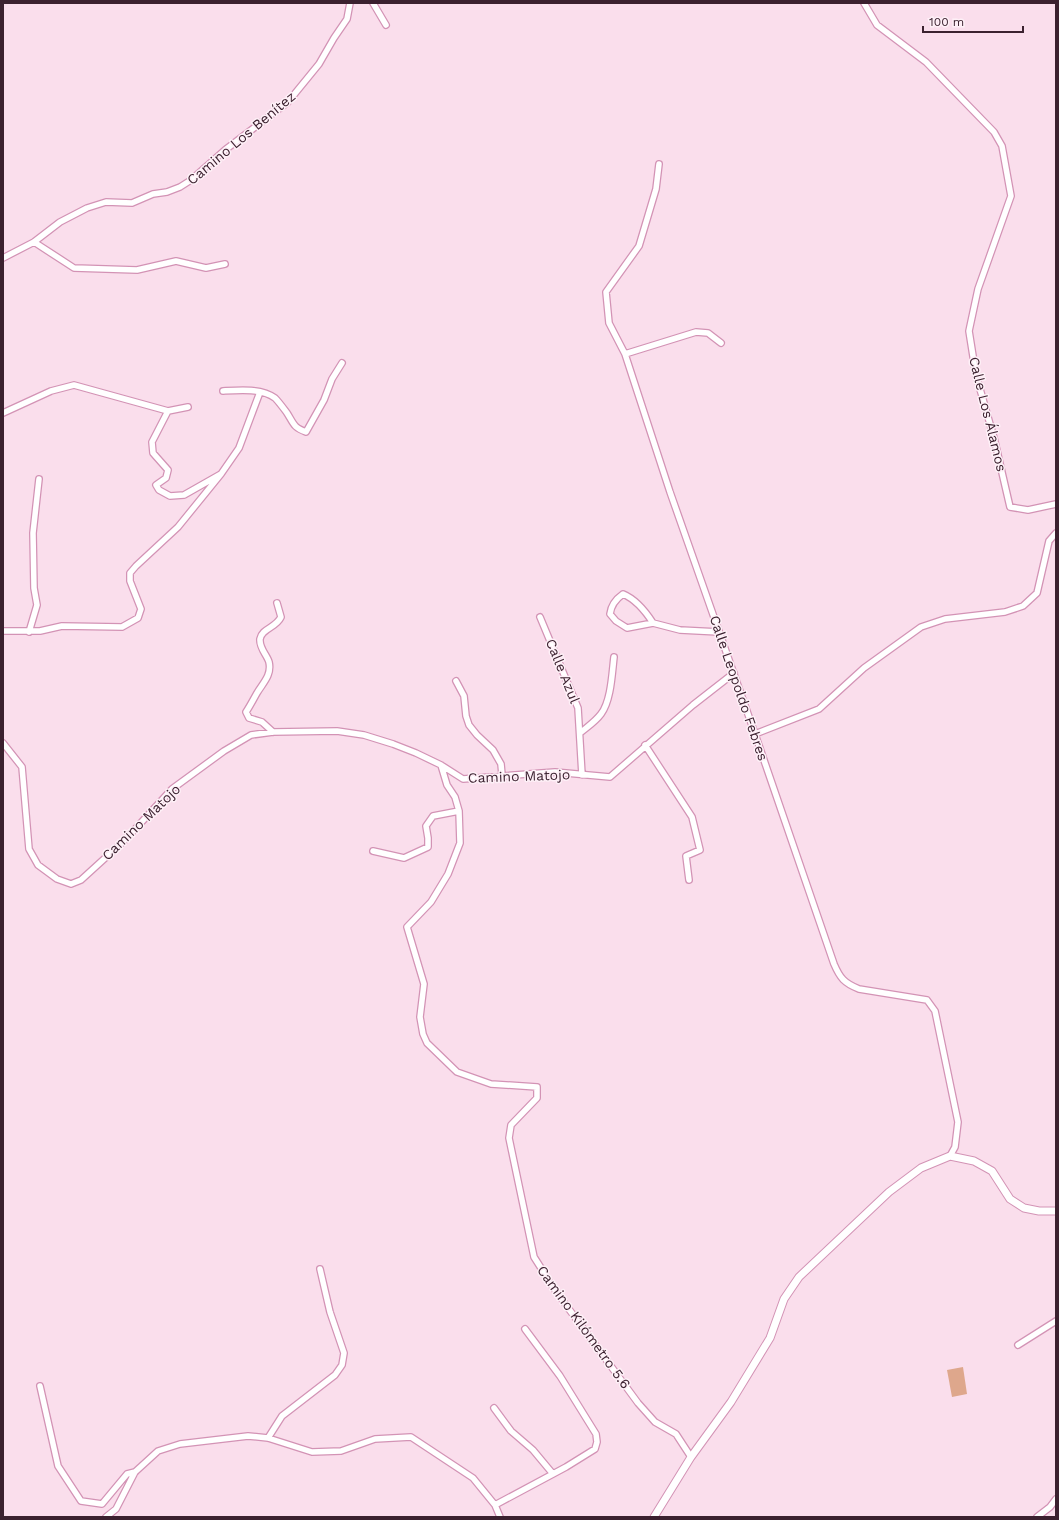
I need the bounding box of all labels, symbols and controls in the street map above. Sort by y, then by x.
scale bar [923,8,1023,34]
text: 100 m [929,15,964,29]
street label: Camino Los Benítez [184,88,298,188]
street label: Calle Los Álamos [966,355,1010,473]
street label: Calle Leopoldo Febres [707,613,771,763]
street label: Calle Azul [543,636,583,706]
street label: Camino Matojo [468,766,570,786]
street label: Camino Matojo [99,781,183,863]
street label: Camino Kilómetro 5.6 [534,1262,634,1392]

